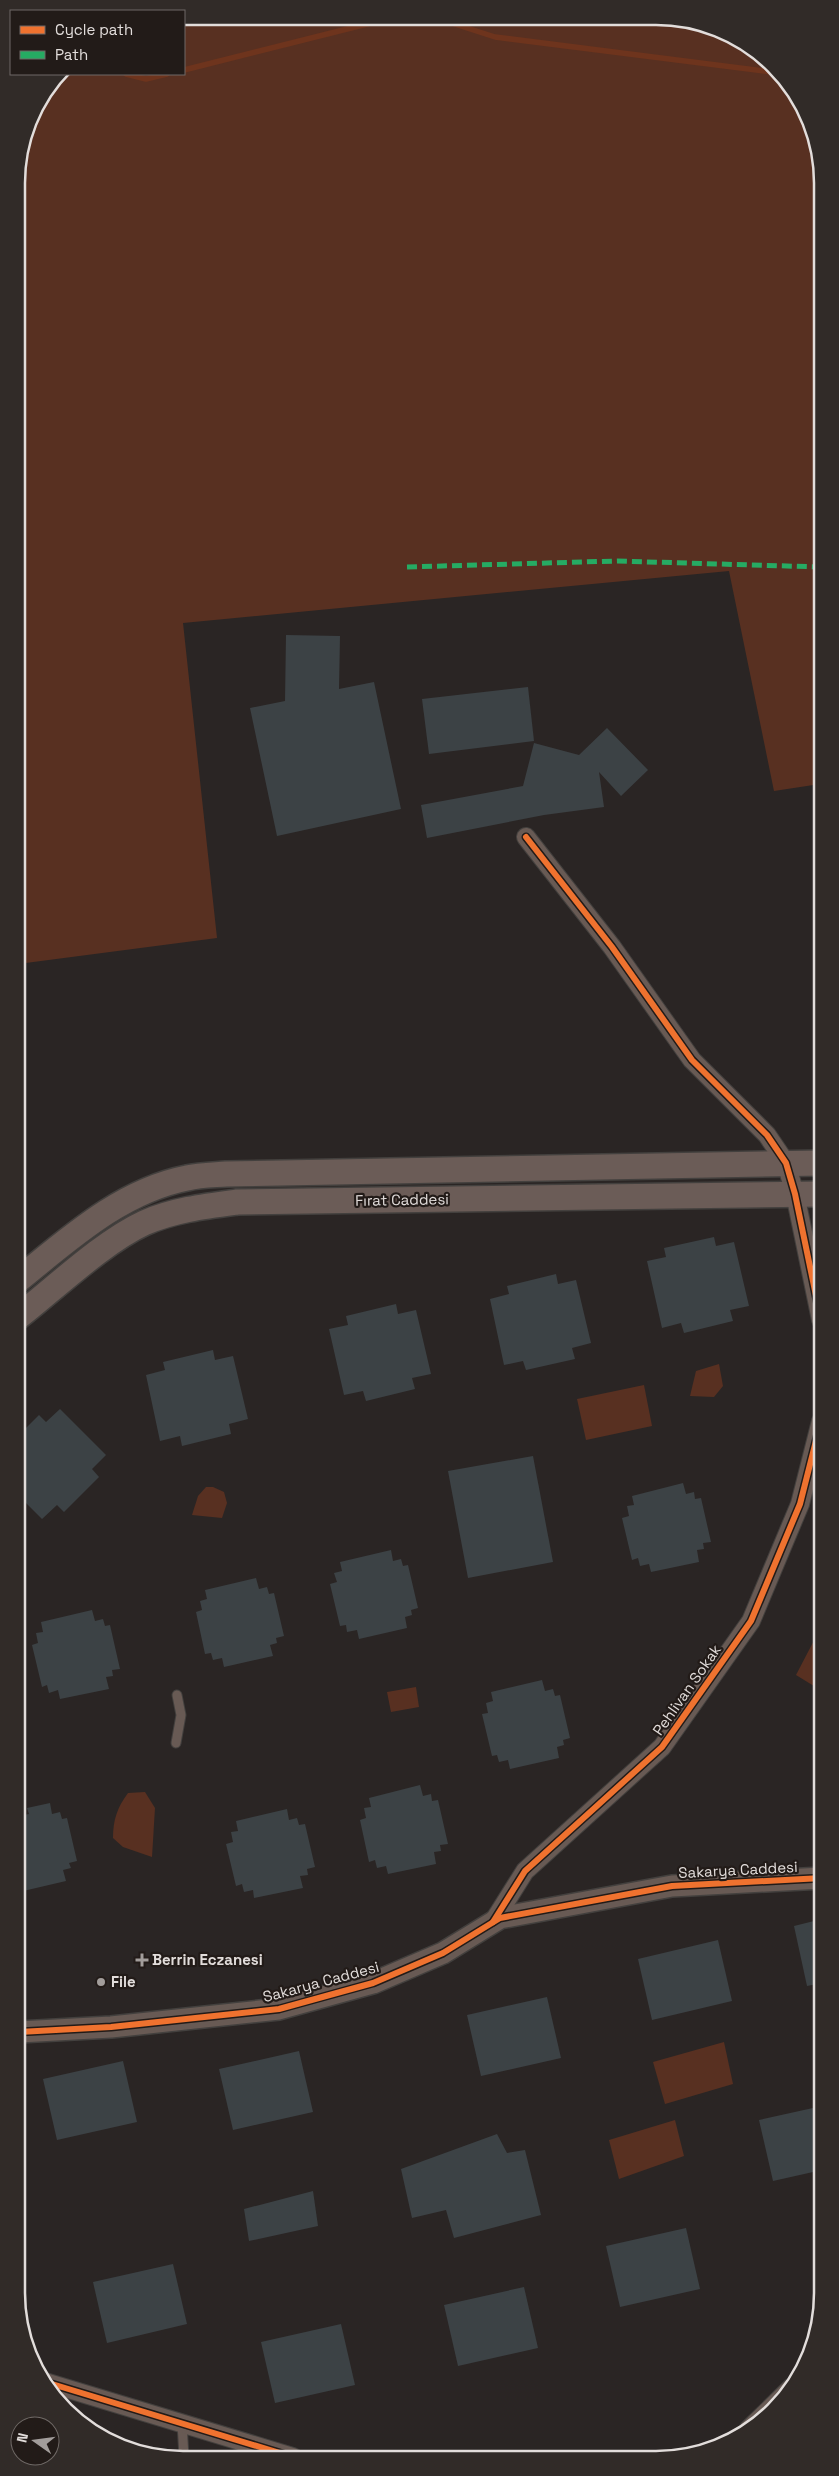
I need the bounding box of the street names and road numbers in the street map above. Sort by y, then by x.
street label: Fırat Caddesi [355,1189,449,1210]
street label: Pehlivan Sokak [648,1641,725,1739]
street label: Sakarya Caddesi [678,1857,798,1882]
street label: Sakarya Caddesi [261,1957,381,2006]

